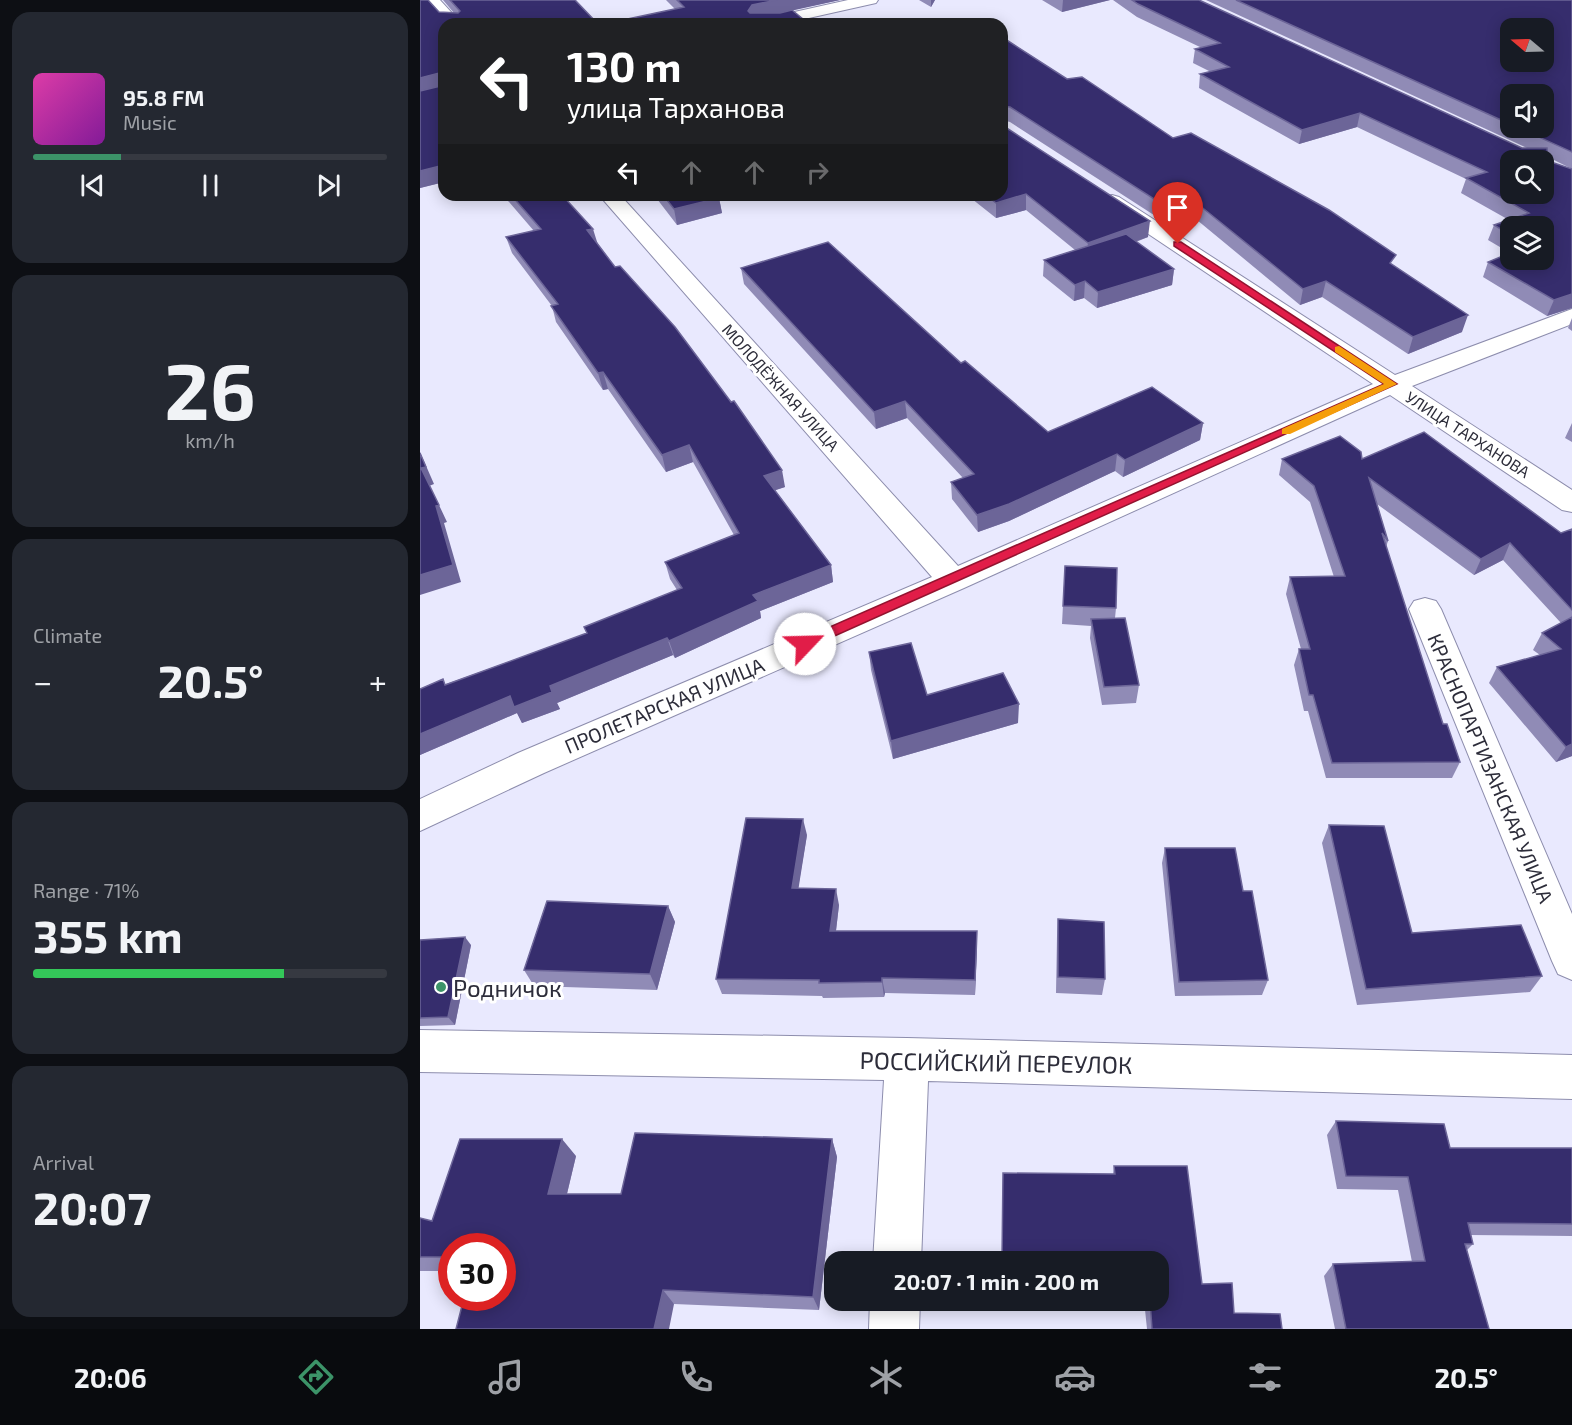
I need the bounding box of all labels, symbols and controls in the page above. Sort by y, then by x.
north arrow [1500,18,1554,72]
map controls [1500,18,1554,270]
text: 130 m [567,40,682,90]
icon: left [468,42,546,120]
text: 95.8 FM [123,84,204,110]
button: sound [1500,84,1554,138]
text: улица Тарханова [567,91,785,123]
text: Music [123,110,177,134]
button: search [1500,150,1554,204]
icon: left [612,156,645,189]
icon: ahead [675,156,708,189]
icon: ahead [738,156,771,189]
icon: right [801,156,834,189]
icon: previous [76,169,109,202]
icon: pause [194,169,227,202]
icon: next [312,169,345,202]
pin [1152,182,1203,244]
icon: arrive [1161,191,1194,224]
button: layers [1500,216,1554,270]
street label: МОЛОДЁЖНАЯ УЛИЦА [719,319,843,455]
text: 26 [164,342,256,436]
street label: УЛИЦА ТАРХАНОВА [1402,387,1534,481]
text: km/h [185,428,235,452]
position arrow [773,612,837,676]
text: Climate [33,623,102,647]
street label: КРАСНОПАРТИЗАНСКАЯ УЛИЦА [1423,630,1559,907]
street label: ПРОЛЕТАРСКАЯ УЛИЦА [561,652,768,758]
text: 20.5° [158,653,263,707]
text: − [33,661,52,701]
text: + [369,661,387,701]
text: Range · 71% [33,878,140,902]
text: 355 km [33,908,183,962]
place label: Родничок [453,973,562,1002]
marker: Родничок [434,980,448,994]
street label: РОССИЙСКИЙ ПЕРЕУЛОК [859,1045,1133,1079]
text: Arrival [33,1150,94,1174]
text: 20:07 [33,1180,151,1234]
speed limit sign: 30 [438,1233,516,1311]
text: 20:07 · 1 min · 200 m [894,1268,1099,1294]
icon: directions [295,1356,337,1398]
icon: music [485,1356,527,1398]
icon: phone [675,1356,717,1398]
icon: climate [865,1356,907,1398]
icon: car [1054,1356,1096,1398]
icon: filters [1244,1356,1286,1398]
text: 20:06 [74,1361,147,1393]
text: 20.5° [1434,1361,1498,1393]

